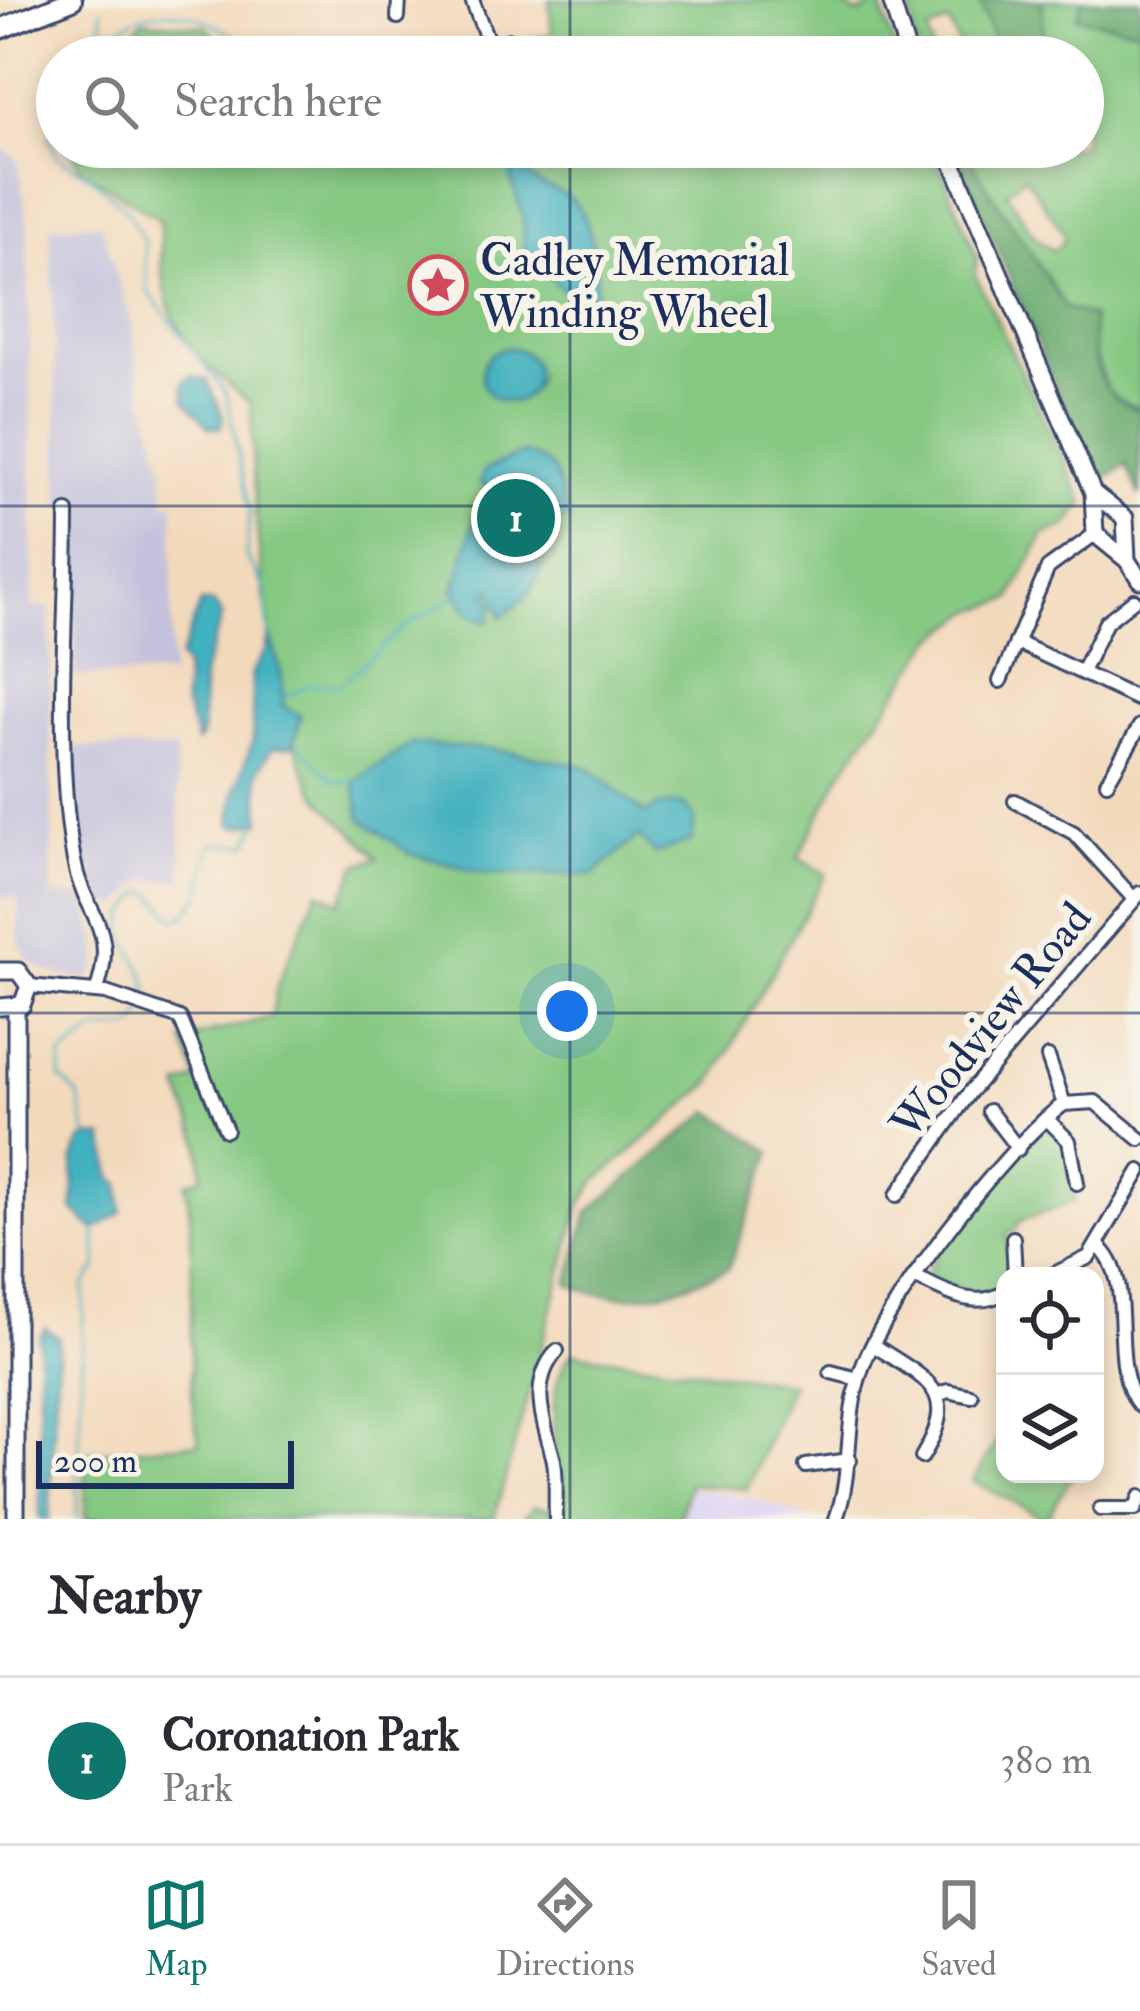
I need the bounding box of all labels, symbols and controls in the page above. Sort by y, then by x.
search box [36,36,1104,168]
icon: search [78,69,144,135]
text: Search here [174,74,382,130]
place label: Cadley Memorial Winding Wheel [479,233,790,341]
place icon: Cadley Memorial Winding Wheel [407,254,469,316]
pin: 1 [477,473,555,563]
street label: Woodview Road [878,892,1104,1152]
your location [537,981,597,1041]
map controls [996,1267,1104,1483]
button: locate [996,1267,1104,1375]
button: layers [996,1375,1104,1483]
scale bar [36,1435,294,1488]
text: 200 m [54,1441,137,1482]
text: Nearby [48,1565,201,1629]
text: Coronation Park [162,1708,459,1764]
text: 1 [80,1736,94,1785]
text: 380 m [1000,1736,1092,1785]
text: Park [162,1764,233,1813]
tab: Map [143,1872,209,1985]
tab: Directions [496,1872,635,1985]
tab: Saved [921,1872,997,1985]

